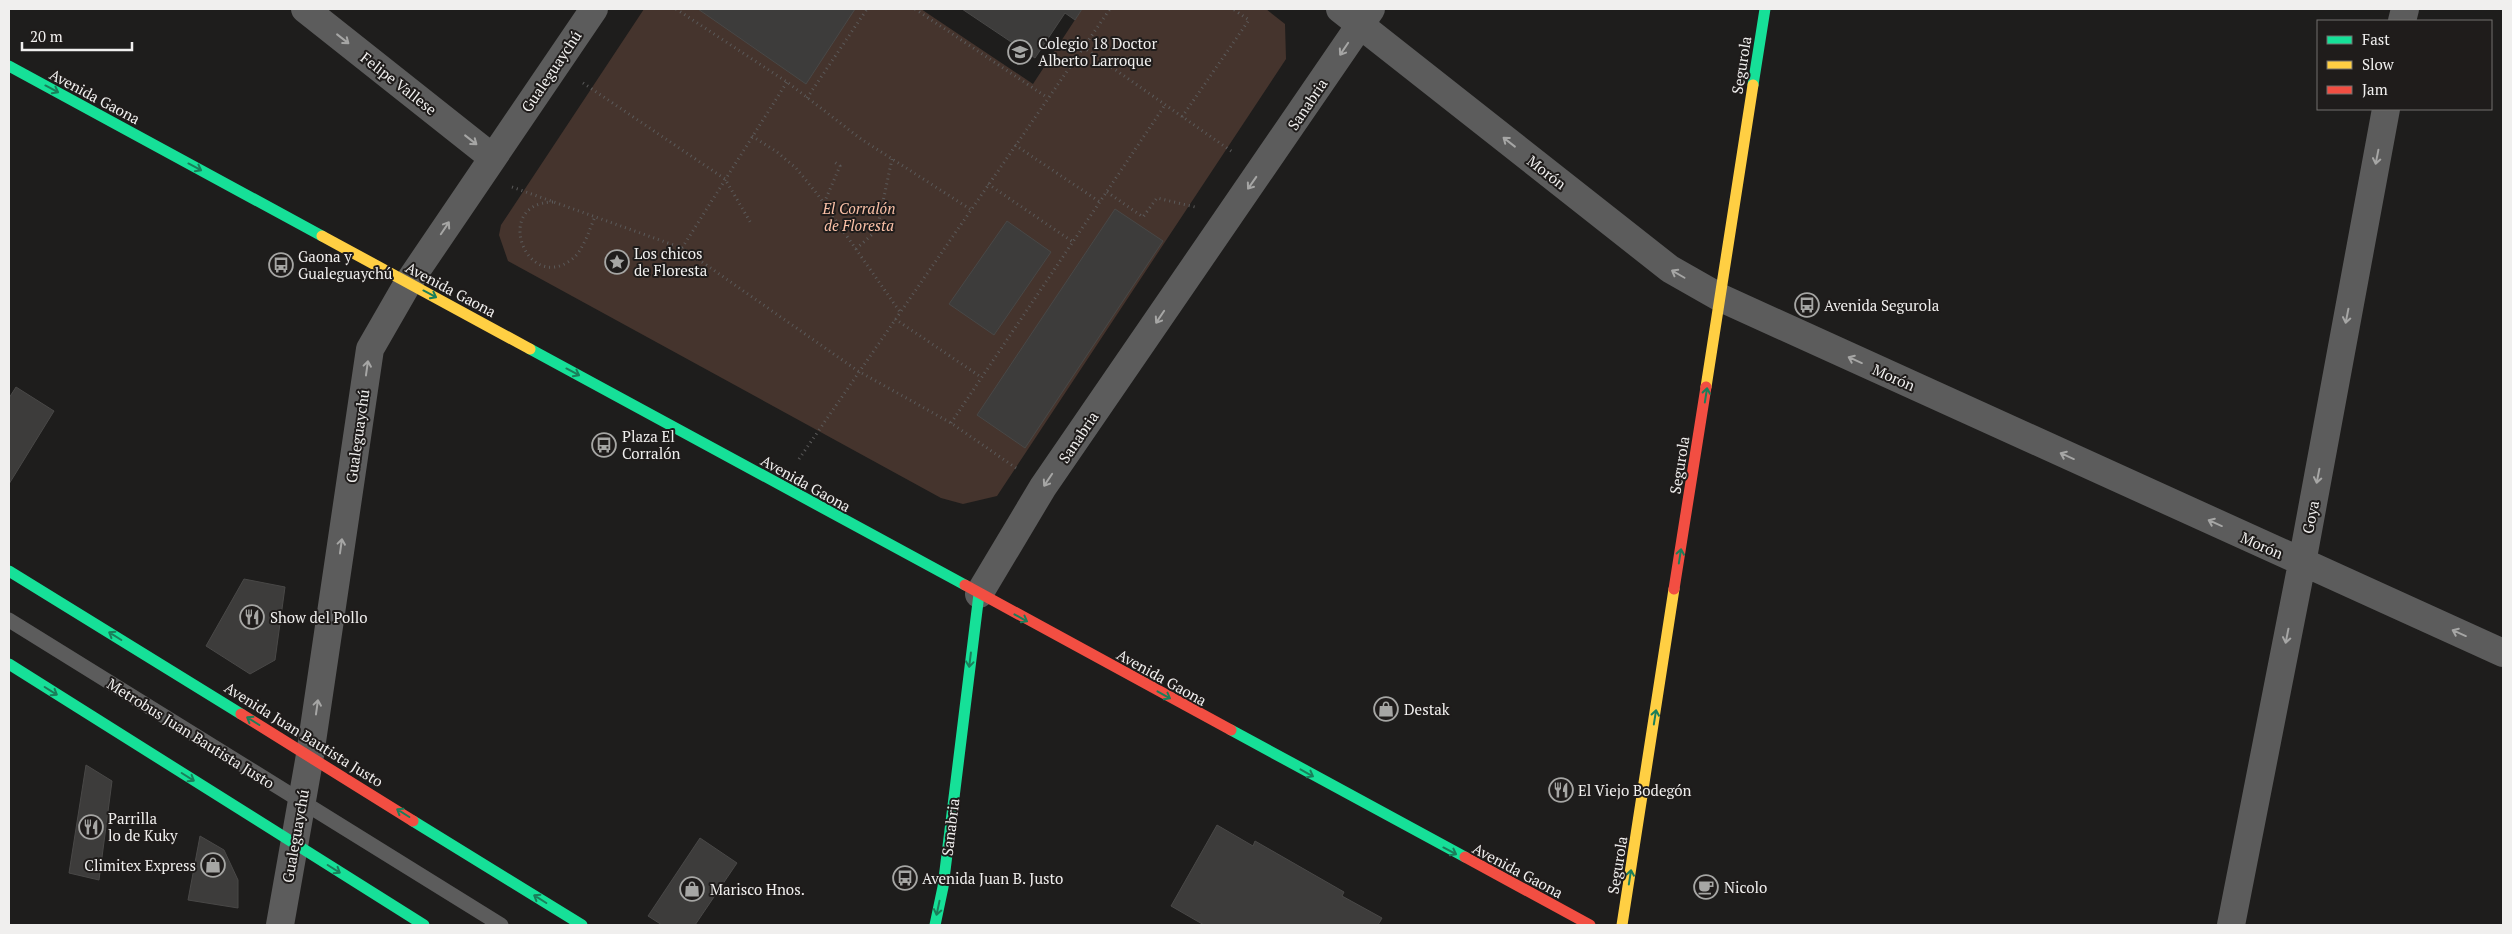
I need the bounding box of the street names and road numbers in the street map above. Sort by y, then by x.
street label: Gualeguaychú [516,26,586,116]
street label: Segurola [1727,34,1755,95]
street label: Felipe Vallese [357,47,441,119]
street label: Avenida Gaona [46,64,144,128]
street label: Sanabria [1282,74,1332,134]
street label: Morón [1523,150,1571,194]
street label: Avenida Gaona [402,257,500,321]
street label: Morón [1870,359,1918,395]
street label: Gualeguaychú [341,388,374,484]
street label: Sanabria [1053,407,1103,467]
street label: Segurola [1665,434,1693,495]
street label: Avenida Gaona [758,450,855,516]
street label: Goya [2297,498,2323,535]
street label: Morón [2238,527,2286,563]
street label: Avenida Gaona [1114,644,1211,710]
street label: Metrobus Juan Bautista Justo [104,673,278,793]
street label: Avenida Juan Bautista Justo [221,677,387,791]
street label: Gualeguaychú [277,787,313,884]
street label: Sanabria [937,797,964,857]
street label: Segurola [1603,834,1631,895]
street label: Avenida Gaona [1469,838,1567,902]

